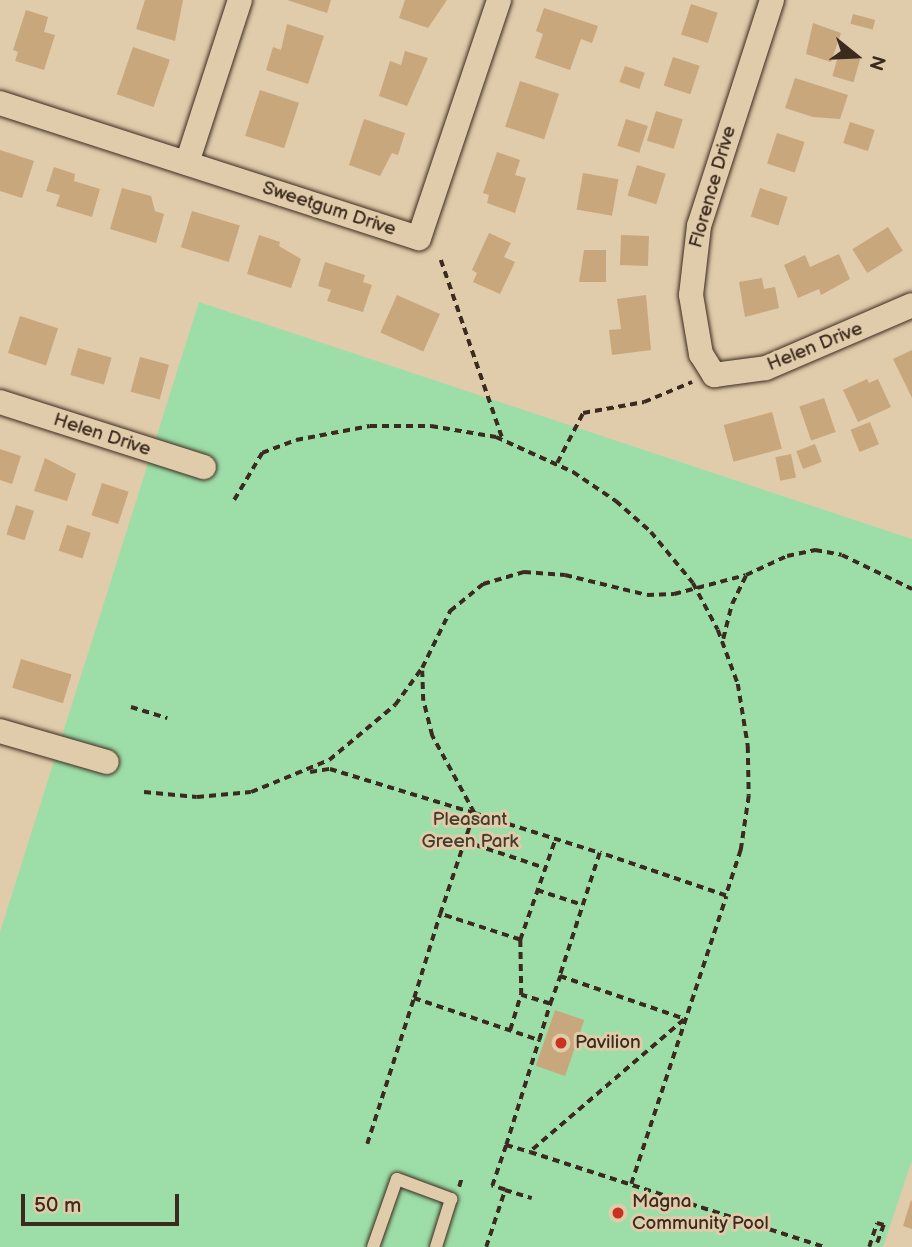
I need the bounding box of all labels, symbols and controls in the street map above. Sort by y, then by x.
north arrow [821,21,891,91]
text: N [863,52,890,73]
street label: Florence Drive [685,123,741,251]
street label: Sweetgum Drive [259,177,399,241]
street label: Helen Drive [764,318,866,376]
street label: Helen Drive [50,409,154,461]
park label: Pleasant Green Park [421,809,519,853]
place label: Pavilion [575,1032,641,1054]
marker: Pavilion [553,1035,569,1051]
scale bar [24,1180,182,1224]
place label: Magna Community Pool [632,1191,770,1235]
text: 50 m [34,1193,81,1218]
marker: Magna Community Pool [610,1205,626,1221]

